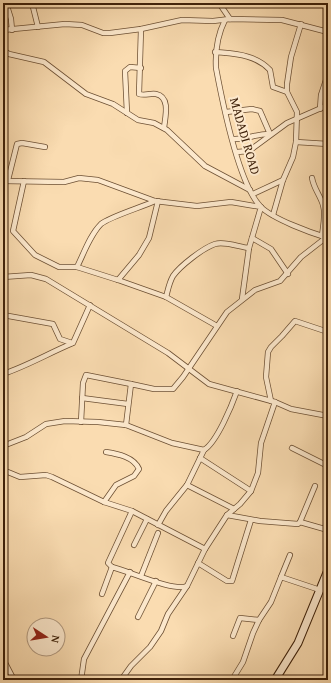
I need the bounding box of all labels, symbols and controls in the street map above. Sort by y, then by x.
street label: MADADI ROAD [225,95,265,177]
north arrow [26,617,66,657]
text: N [47,634,64,645]

